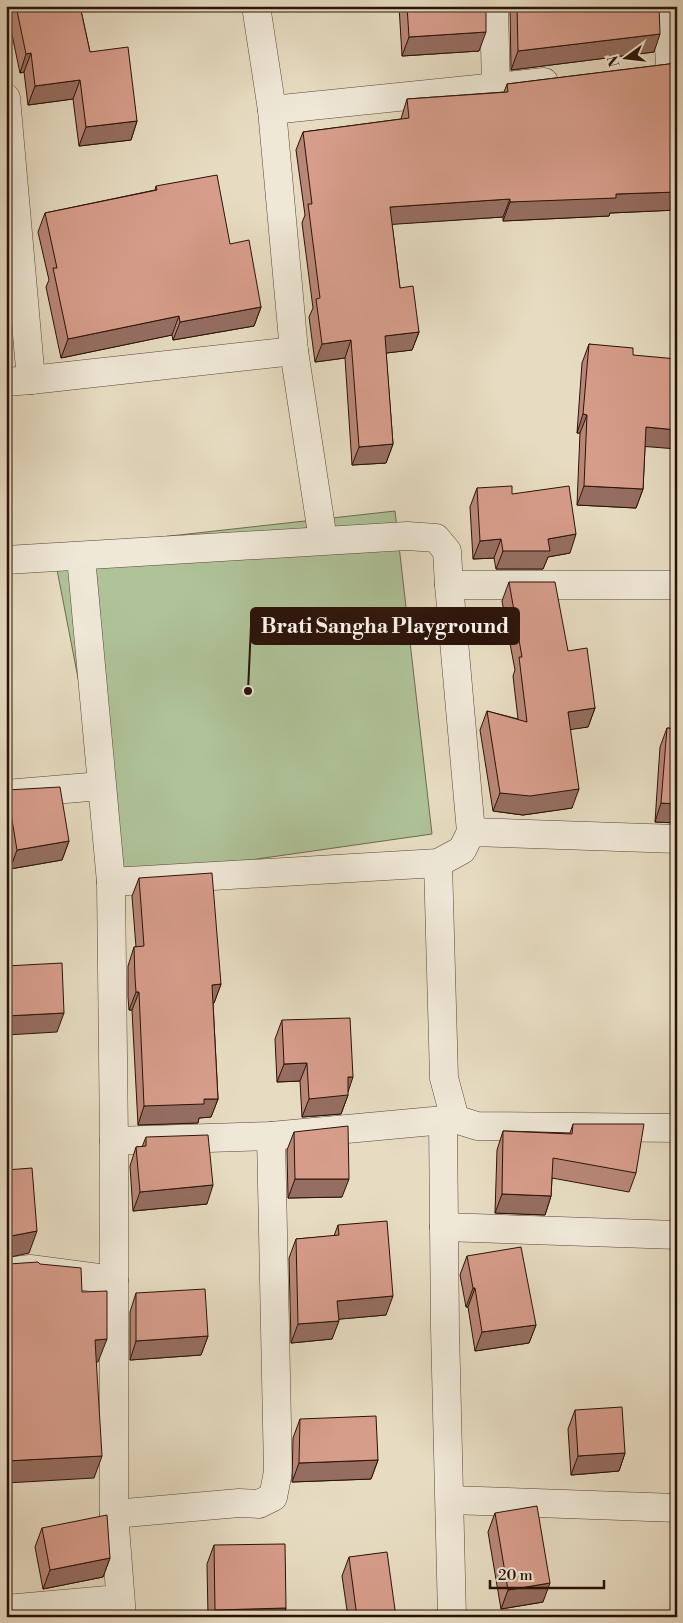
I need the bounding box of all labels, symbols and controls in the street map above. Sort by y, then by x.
north arrow [600,32,650,82]
text: N [604,53,625,69]
callout: Brati Sangha Playground [251,608,519,644]
text: Brati Sangha Playground [261,614,509,640]
scale bar [490,1558,604,1590]
text: 20 m [498,1566,533,1585]

